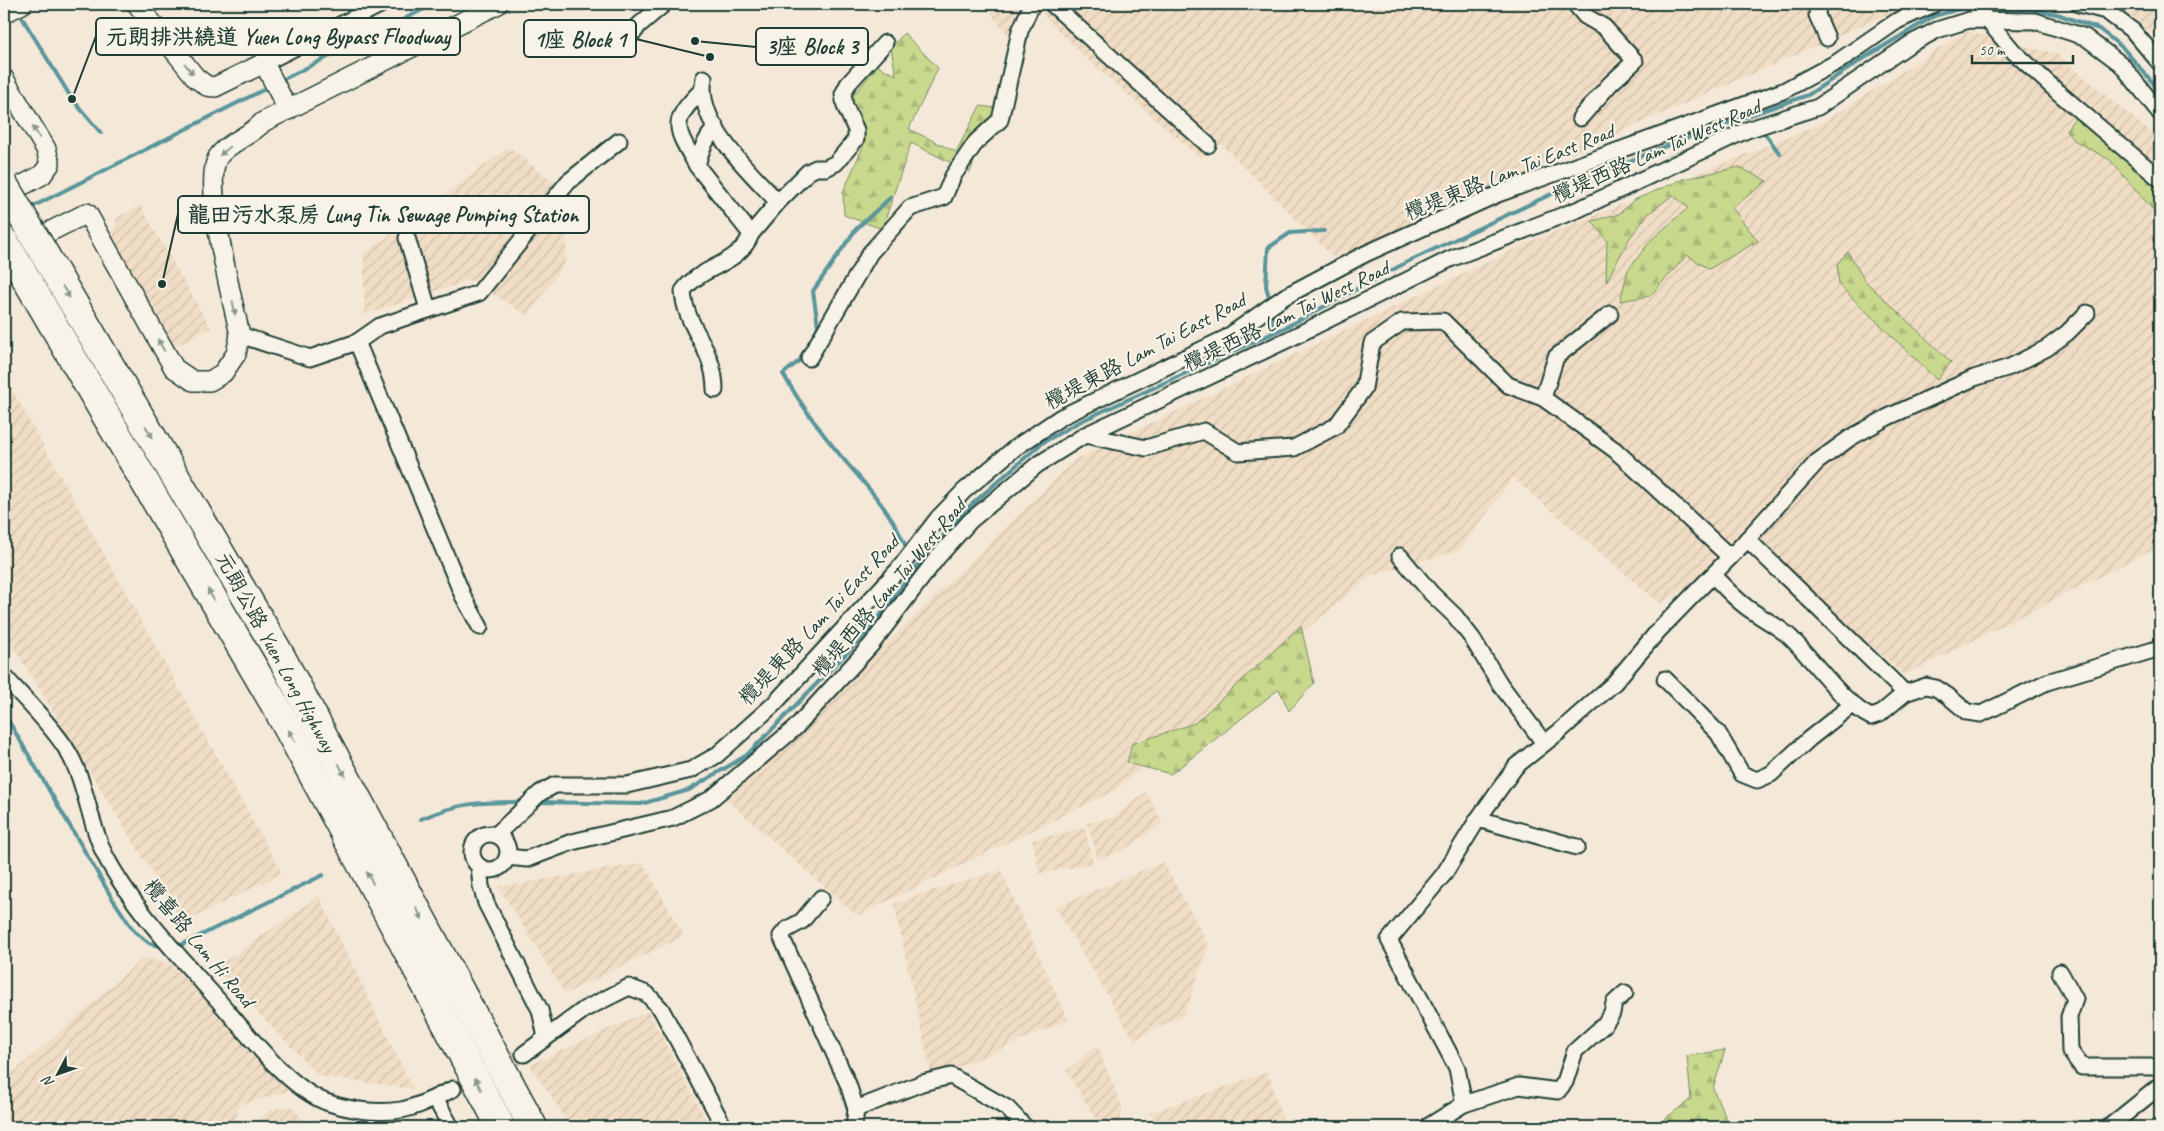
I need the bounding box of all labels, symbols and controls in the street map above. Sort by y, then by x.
callout: 元朗排洪繞道 Yuen Long Bypass Floodway [96,18,460,55]
callout: 1座 Block 1 [524,20,636,57]
text: 元朗排洪繞道 Yuen Long Bypass Floodway [106,23,453,51]
text: 1座 Block 1 [534,26,628,54]
callout: 3座 Block 3 [756,28,868,65]
scale bar [1972,32,2073,64]
text: 3座 Block 3 [766,33,860,61]
text: 50 m [1979,41,2006,60]
one-way arrow [184,62,195,75]
street label: 欖堤西路 Lam Tai West Road [1548,92,1767,209]
street label: 欖堤東路 Lam Tai East Road [1400,117,1620,226]
one-way arrow [31,126,40,139]
one-way arrow [218,146,231,157]
callout: 龍田污水泵房 Lung Tin Sewage Pumping Station [178,196,589,233]
text: 龍田污水泵房 Lung Tin Sewage Pumping Station [188,201,580,229]
street label: 欖堤西路 Lam Tai West Road [1179,254,1395,377]
one-way arrow [62,285,71,298]
street label: 欖堤東路 Lam Tai East Road [1040,286,1252,415]
one-way arrow [230,300,238,315]
one-way arrow [156,339,165,352]
one-way arrow [144,425,153,438]
street label: 欖堤西路 Lam Tai West Road [807,491,973,683]
street label: 欖堤東路 Lam Tai East Road [733,527,907,711]
street label: 元朗公路 Yuen Long Highway [210,547,343,758]
one-way arrow [206,588,215,601]
one-way arrow [288,728,296,743]
one-way arrow [338,763,346,777]
one-way arrow [366,871,374,886]
street label: 欖喜路 Lam Hi Road [138,874,262,1015]
one-way arrow [415,906,423,920]
north arrow [32,1048,82,1098]
text: N [38,1072,58,1091]
one-way arrow [474,1077,482,1091]

